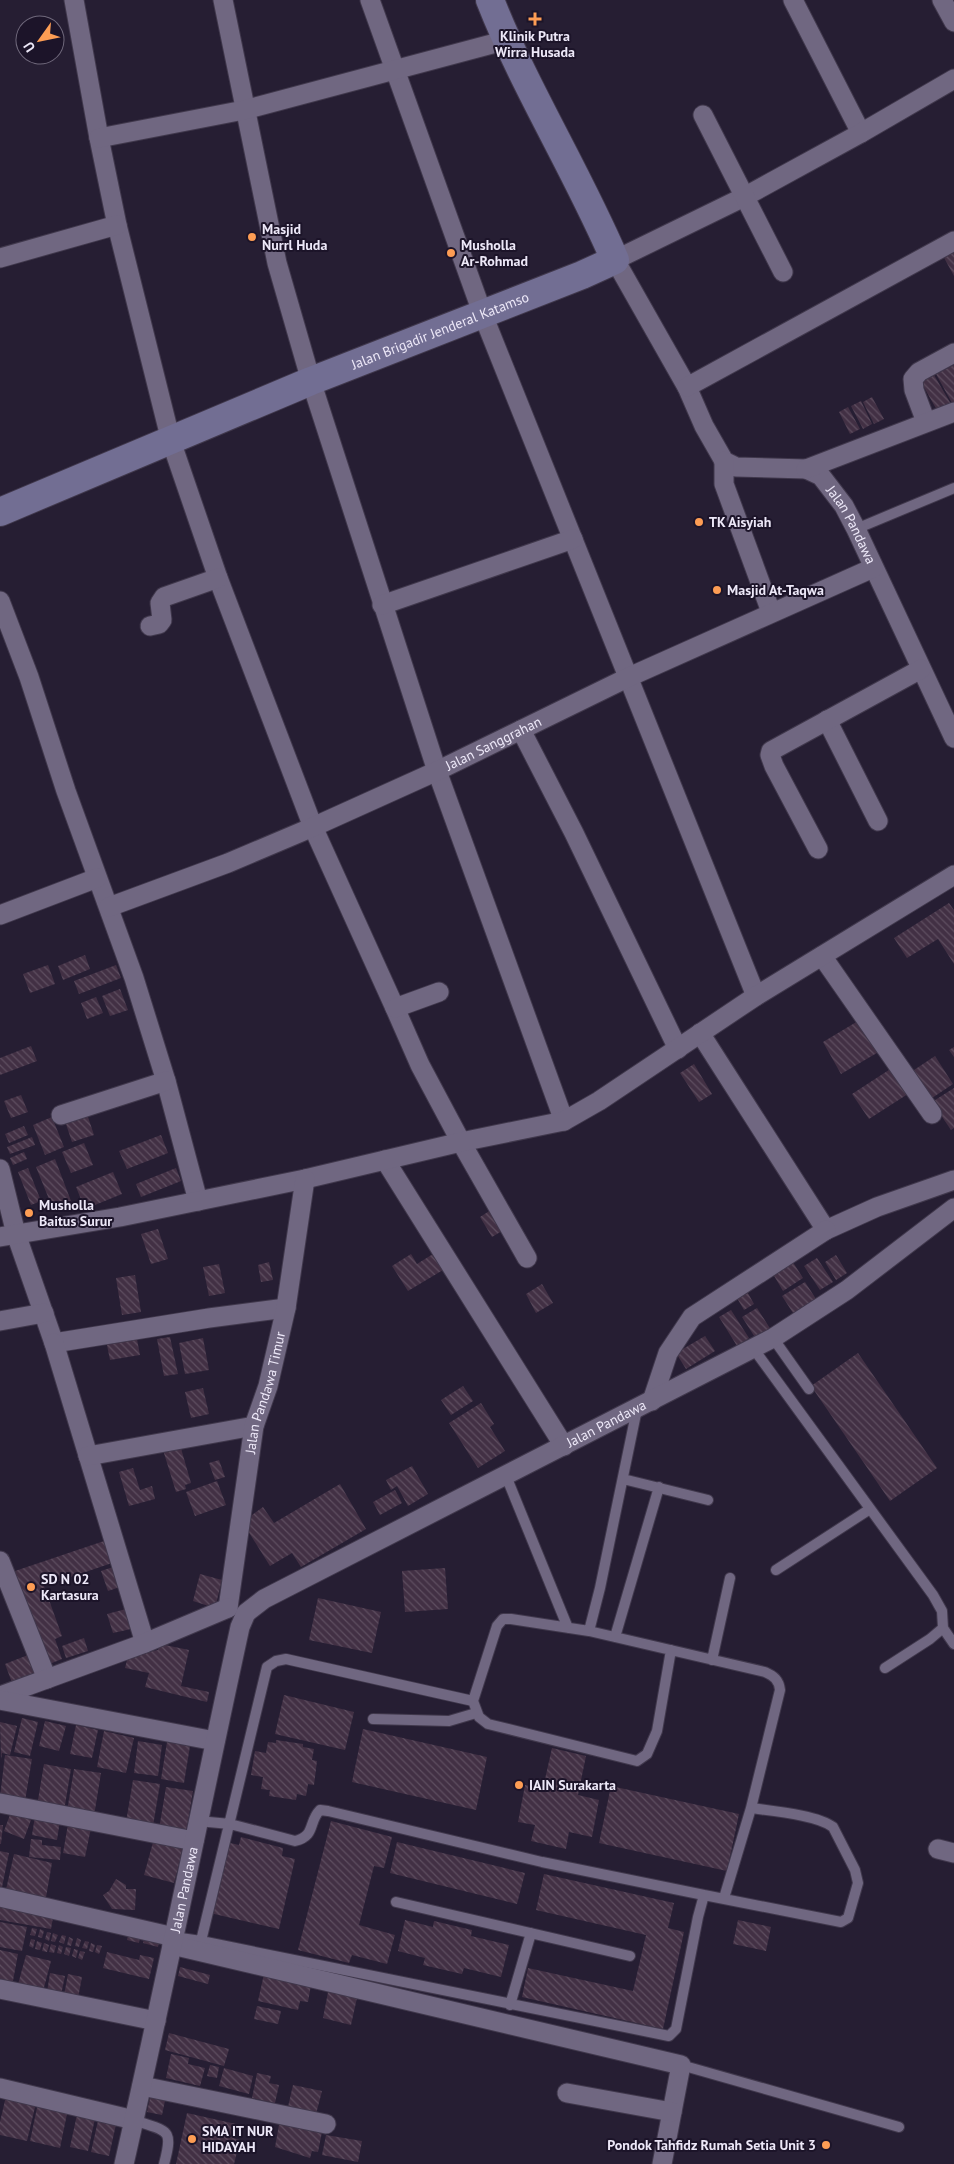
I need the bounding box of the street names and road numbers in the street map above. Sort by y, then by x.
street label: Jalan Brigadir Jenderal Katamso [348,288,531,374]
street label: Jalan Pandawa [822,481,880,567]
street label: Jalan Sanggrahan [442,712,544,775]
street label: Jalan Pandawa Timur [241,1330,289,1456]
street label: Jalan Pandawa [562,1396,649,1452]
street label: Jalan Pandawa [166,1845,202,1935]

